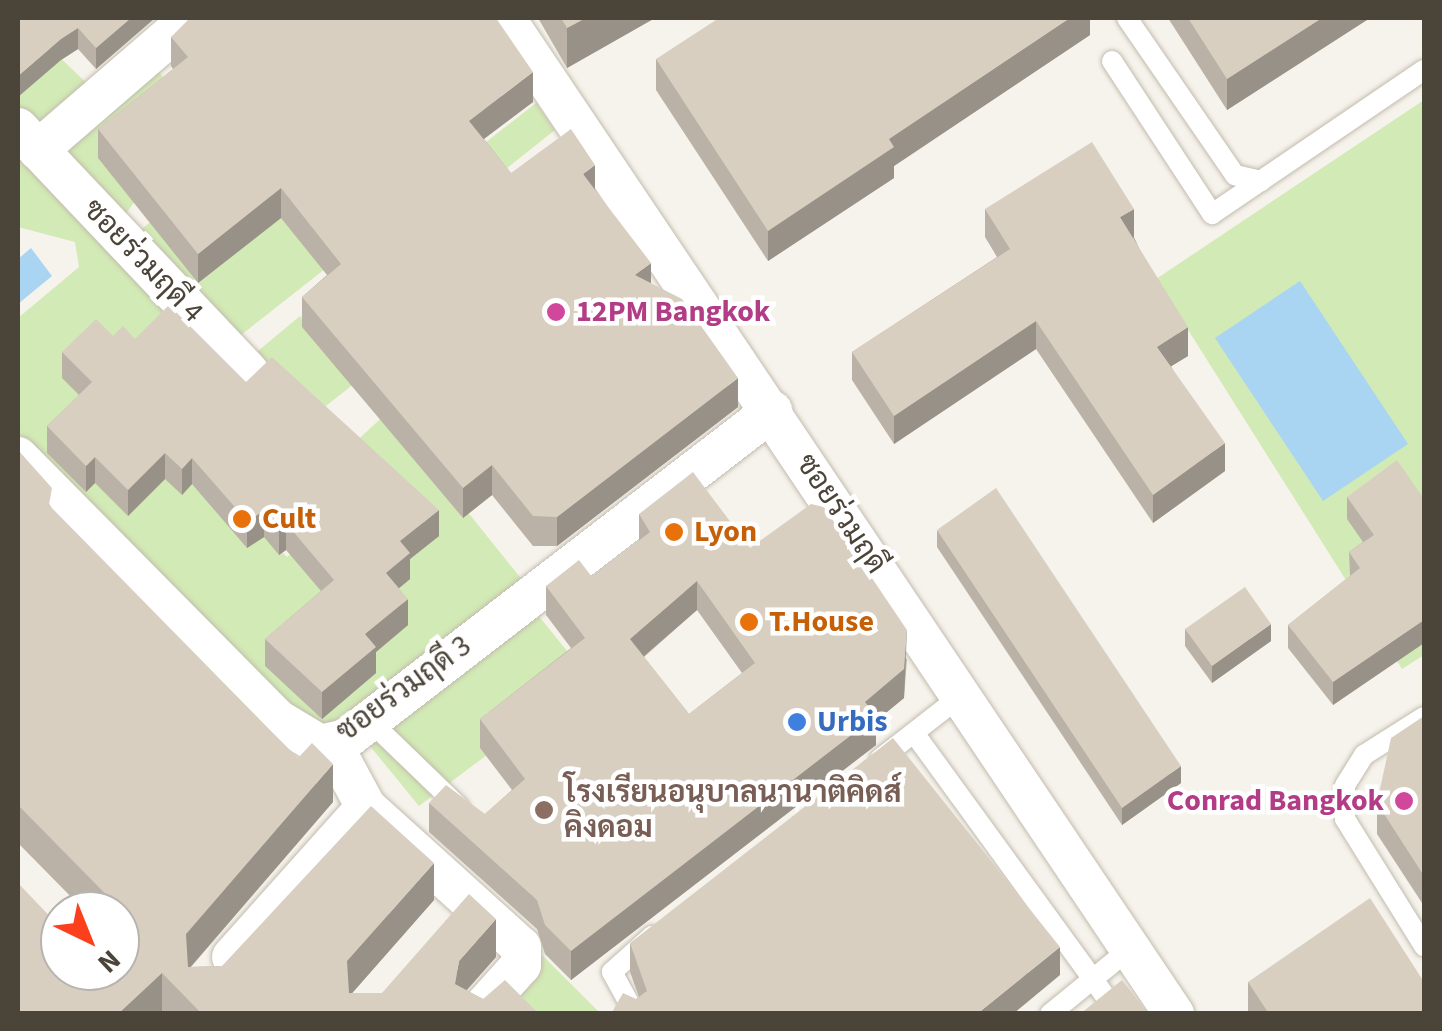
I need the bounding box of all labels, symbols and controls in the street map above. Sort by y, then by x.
street label: ซอยร่วมฤดี 4 [75,192,211,330]
place label: 12PM Bangkok [576,294,770,330]
marker: 12PM Bangkok [545,301,567,323]
street label: ซอยร่วมฤดี [788,447,894,581]
place label: Cult [262,501,316,537]
marker: Cult [231,508,253,530]
place label: Lyon [694,514,757,550]
marker: Lyon [663,521,685,543]
place label: T.House [769,604,874,640]
marker: T.House [738,611,760,633]
street label: ซอยร่วมฤดี 3 [330,628,478,750]
place label: Urbis [817,704,888,740]
marker: Urbis [786,711,808,733]
place label: โรงเรียนอนุบาลนานาติคิดส์ คิงดอม [564,775,901,846]
place label: Conrad Bangkok [1167,783,1384,819]
marker: Conrad Bangkok [1393,790,1415,812]
marker: โรงเรียนอนุบาลนานาติคิดส์ คิงดอม [533,799,555,821]
north arrow [40,891,140,991]
text: N [89,940,130,982]

